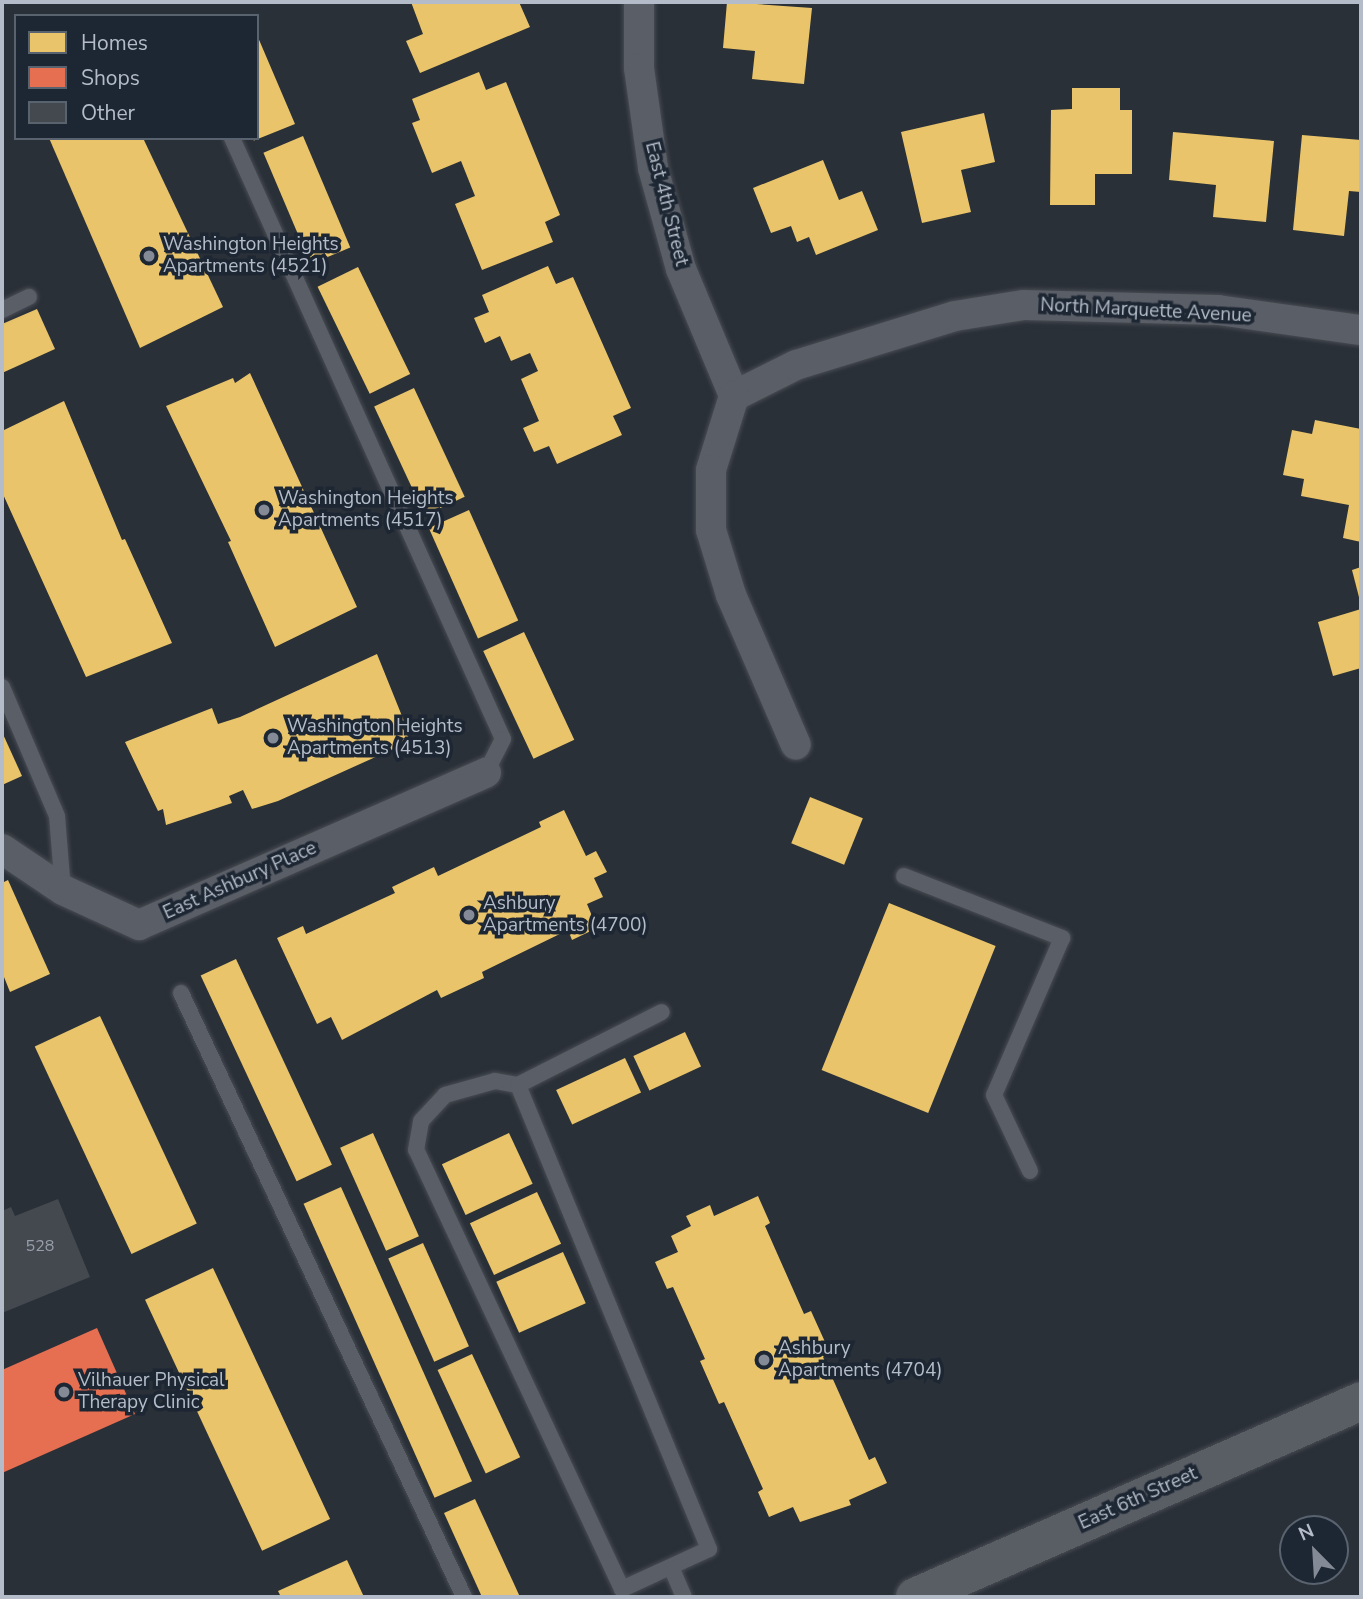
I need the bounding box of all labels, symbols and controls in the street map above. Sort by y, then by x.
legend [14,14,259,140]
text: Homes [81,29,148,57]
text: Shops [81,64,140,92]
text: Other [81,99,135,127]
street label: East 4th Street [640,140,692,268]
place label: Washington Heights Apartments (4521) [163,234,339,278]
marker: Washington Heights Apartments (4521) [141,248,157,264]
street label: North Marquette Avenue [1040,294,1252,328]
place label: Washington Heights Apartments (4517) [278,488,454,532]
marker: Washington Heights Apartments (4517) [256,502,272,518]
place label: Washington Heights Apartments (4513) [287,716,463,760]
marker: Washington Heights Apartments (4513) [265,730,281,746]
street label: East Ashbury Place [160,837,320,925]
place label: Ashbury Apartments (4700) [483,893,647,937]
marker: Ashbury Apartments (4700) [461,907,477,923]
house number: 528 [26,1236,54,1256]
place label: Ashbury Apartments (4704) [778,1338,942,1382]
marker: Ashbury Apartments (4704) [756,1352,772,1368]
place label: Vilhauer Physical Therapy Clinic [78,1370,225,1414]
marker: Vilhauer Physical Therapy Clinic [56,1384,72,1400]
street label: East 6th Street [1075,1463,1201,1535]
north arrow [1279,1515,1349,1585]
text: N [1294,1518,1318,1547]

